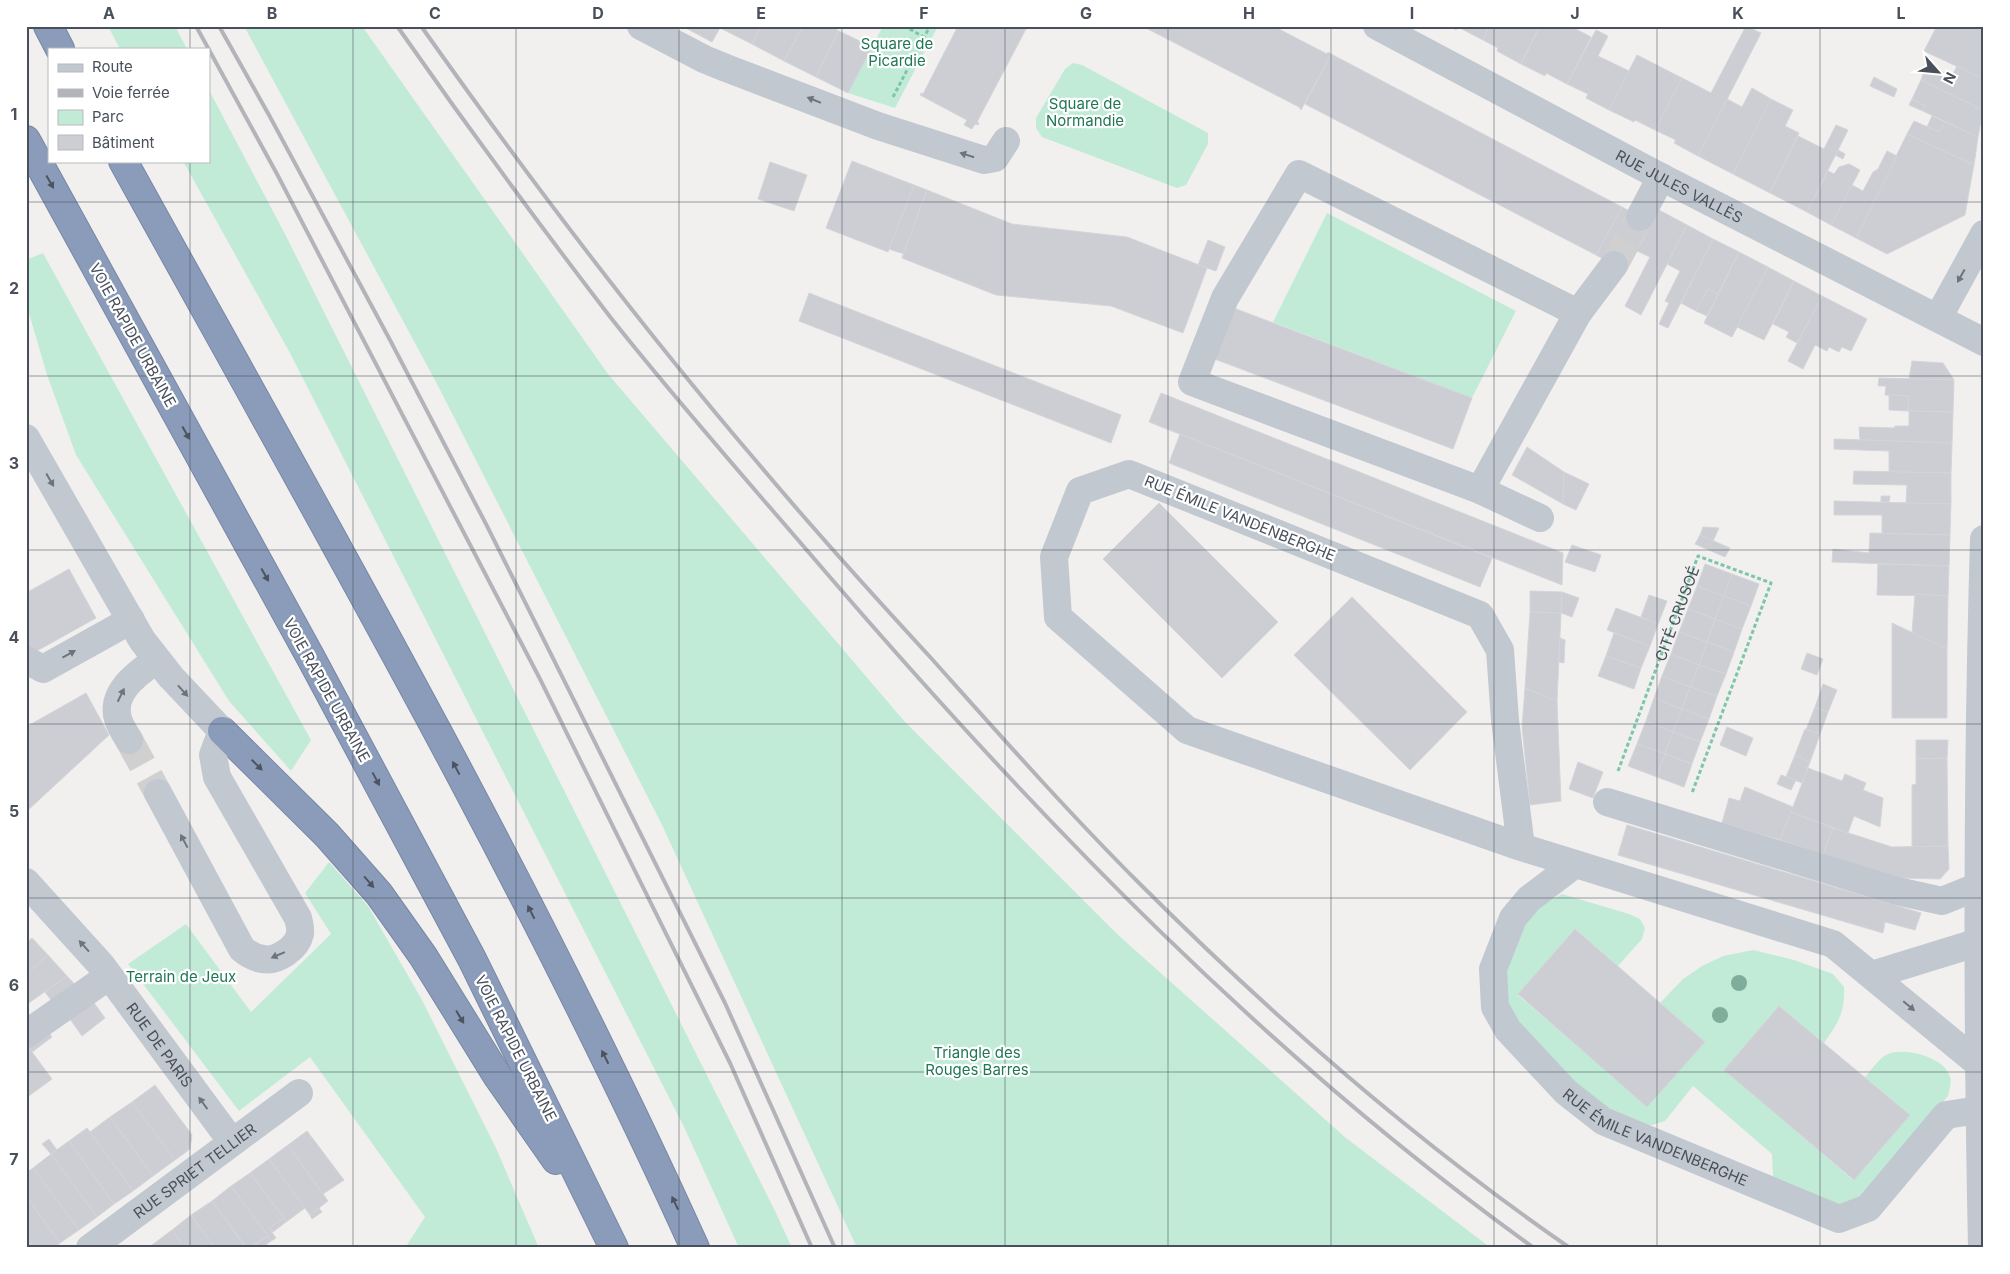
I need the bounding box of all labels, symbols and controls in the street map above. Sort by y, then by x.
text: A [103,3,115,23]
text: B [267,3,277,23]
text: C [429,3,441,23]
text: D [592,3,604,23]
text: E [756,3,766,23]
text: F [919,3,929,23]
text: G [1080,3,1092,23]
text: H [1243,3,1255,23]
text: I [1410,3,1414,23]
text: J [1570,3,1580,23]
text: K [1732,3,1744,23]
text: L [1896,3,1906,23]
park label: Square de Picardie [861,34,933,70]
legend [48,48,210,162]
north arrow [1912,48,1962,98]
text: Route [92,57,133,76]
text: N [1940,70,1960,87]
text: Voie ferrée [92,83,170,102]
park label: Square de Normandie [1046,94,1124,130]
one-way arrow [807,96,821,104]
text: 1 [11,104,17,124]
text: Parc [92,107,124,126]
text: Bâtiment [92,133,155,152]
street label: RUE JULES VALLÈS [1612,145,1746,227]
one-way arrow [959,151,974,159]
one-way arrow [46,175,54,190]
street label: VOIE RAPIDE URBAINE [86,260,180,410]
one-way arrow [1956,270,1965,283]
text: 2 [9,278,19,298]
one-way arrow [182,426,191,439]
text: 3 [9,453,19,473]
street label: RUE ÉMILE VANDENBERGHE [1142,471,1338,565]
one-way arrow [46,473,55,486]
street label: CITÉ CRUSOÉ [1650,563,1703,664]
one-way arrow [260,568,269,582]
street label: VOIE RAPIDE URBAINE [280,615,374,765]
text: 4 [9,627,20,647]
one-way arrow [62,650,76,659]
one-way arrow [178,684,189,697]
one-way arrow [117,687,126,702]
one-way arrow [251,759,263,771]
one-way arrow [452,761,460,775]
one-way arrow [372,772,380,787]
text: 5 [9,801,19,821]
one-way arrow [180,834,188,848]
one-way arrow [363,876,375,888]
one-way arrow [527,905,535,919]
one-way arrow [78,940,90,952]
one-way arrow [271,952,285,960]
park label: Terrain de Jeux [126,967,236,986]
street label: VOIE RAPIDE URBAINE [471,972,561,1124]
text: 6 [9,975,19,995]
street label: RUE DE PARIS [123,999,198,1091]
one-way arrow [1903,1000,1916,1011]
one-way arrow [455,1011,464,1024]
park label: Triangle des Rouges Barres [925,1043,1029,1079]
one-way arrow [601,1050,609,1064]
street label: RUE ÉMILE VANDENBERGHE [1559,1084,1751,1190]
one-way arrow [198,1097,209,1110]
street label: RUE SPRIET TELLIER [129,1119,260,1222]
text: 7 [9,1149,19,1169]
one-way arrow [671,1196,679,1211]

